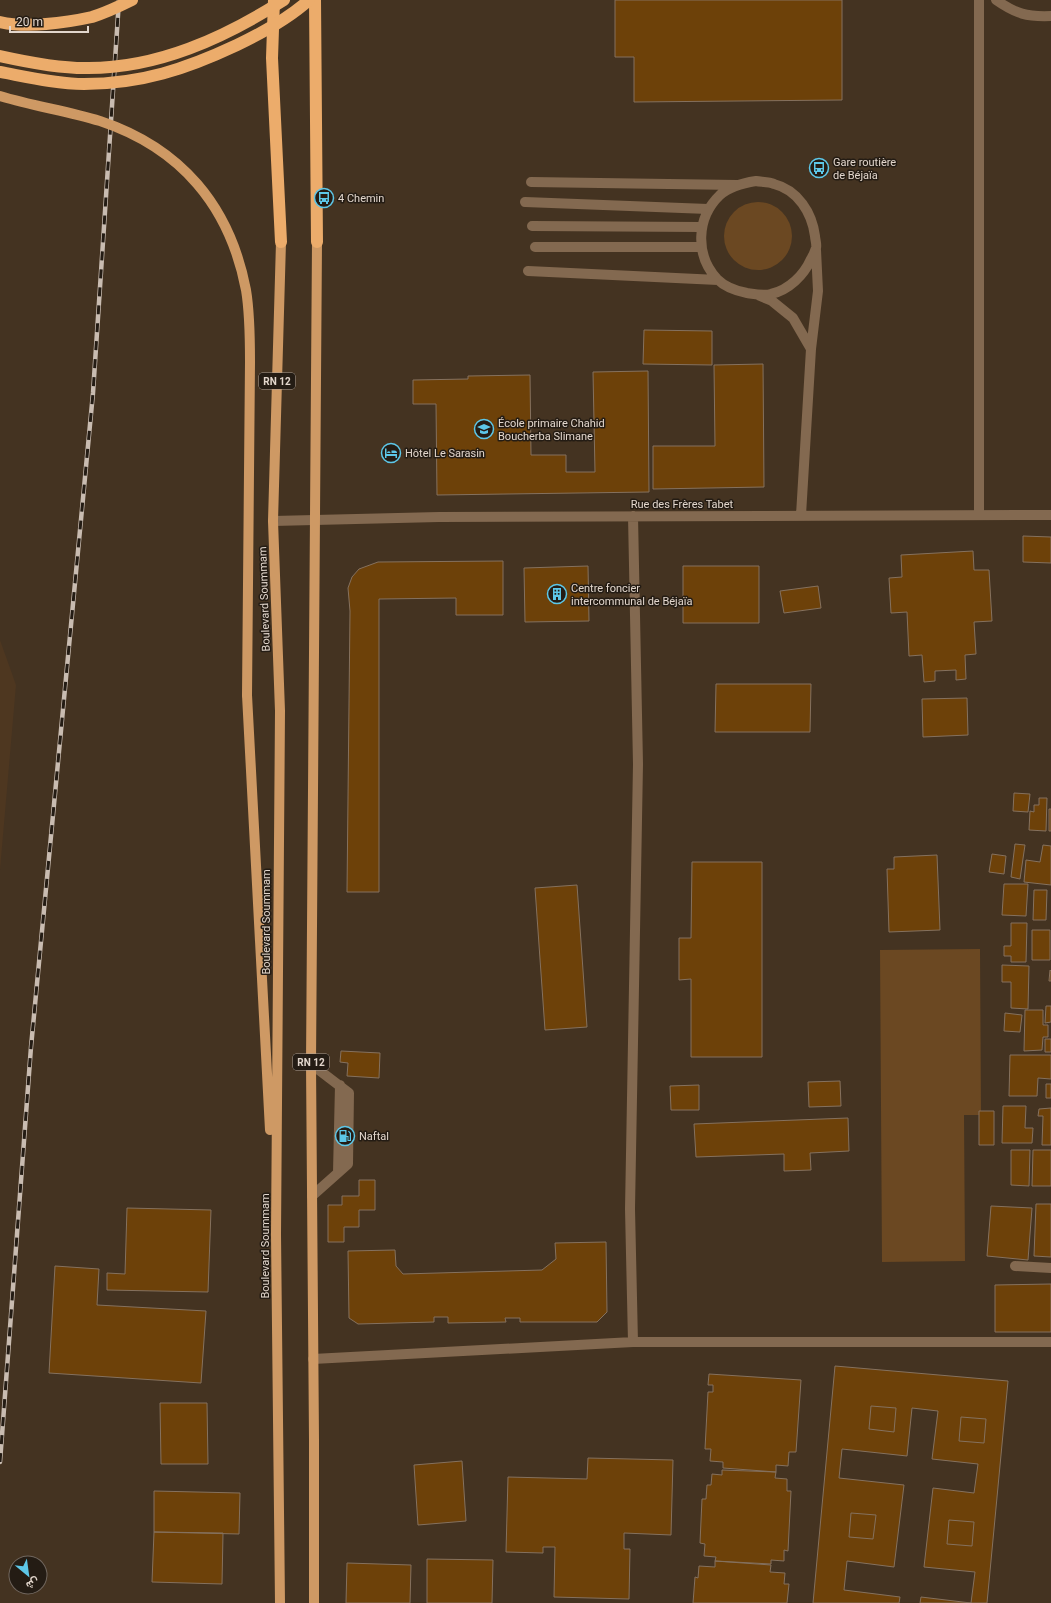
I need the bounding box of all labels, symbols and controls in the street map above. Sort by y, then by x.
scale bar [10,8,88,34]
text: 20 m [16,15,43,29]
place label: Gare routière de Béjaïa [833,156,896,182]
bus stop icon: Gare routière de Béjaïa [808,157,830,179]
bus stop icon: 4 Chemin [313,187,335,209]
place label: 4 Chemin [338,192,384,205]
road number: RN 12 [259,373,295,389]
place label: École primaire Chahid Boucherba Slimane [498,417,605,443]
school or university icon: École primaire Chahid Boucherba Slimane [473,418,495,440]
hotel icon: Hôtel Le Sarasin [380,442,402,464]
place label: Hôtel Le Sarasin [405,447,485,460]
street label: Rue des Frères Tabet [631,498,734,511]
street label: Boulevard Soummam [256,546,273,652]
place label: Centre foncier intercommunal de Béjaïa [571,582,692,608]
building icon: Centre foncier intercommunal de Béjaïa [546,583,568,605]
street label: Boulevard Soummam [260,869,273,975]
road number: RN 12 [293,1054,329,1070]
fuel station icon: Naftal [334,1125,356,1147]
place label: Naftal [359,1130,389,1143]
street label: Boulevard Soummam [259,1193,272,1299]
north arrow [8,1555,48,1595]
text: ش [24,1574,42,1592]

